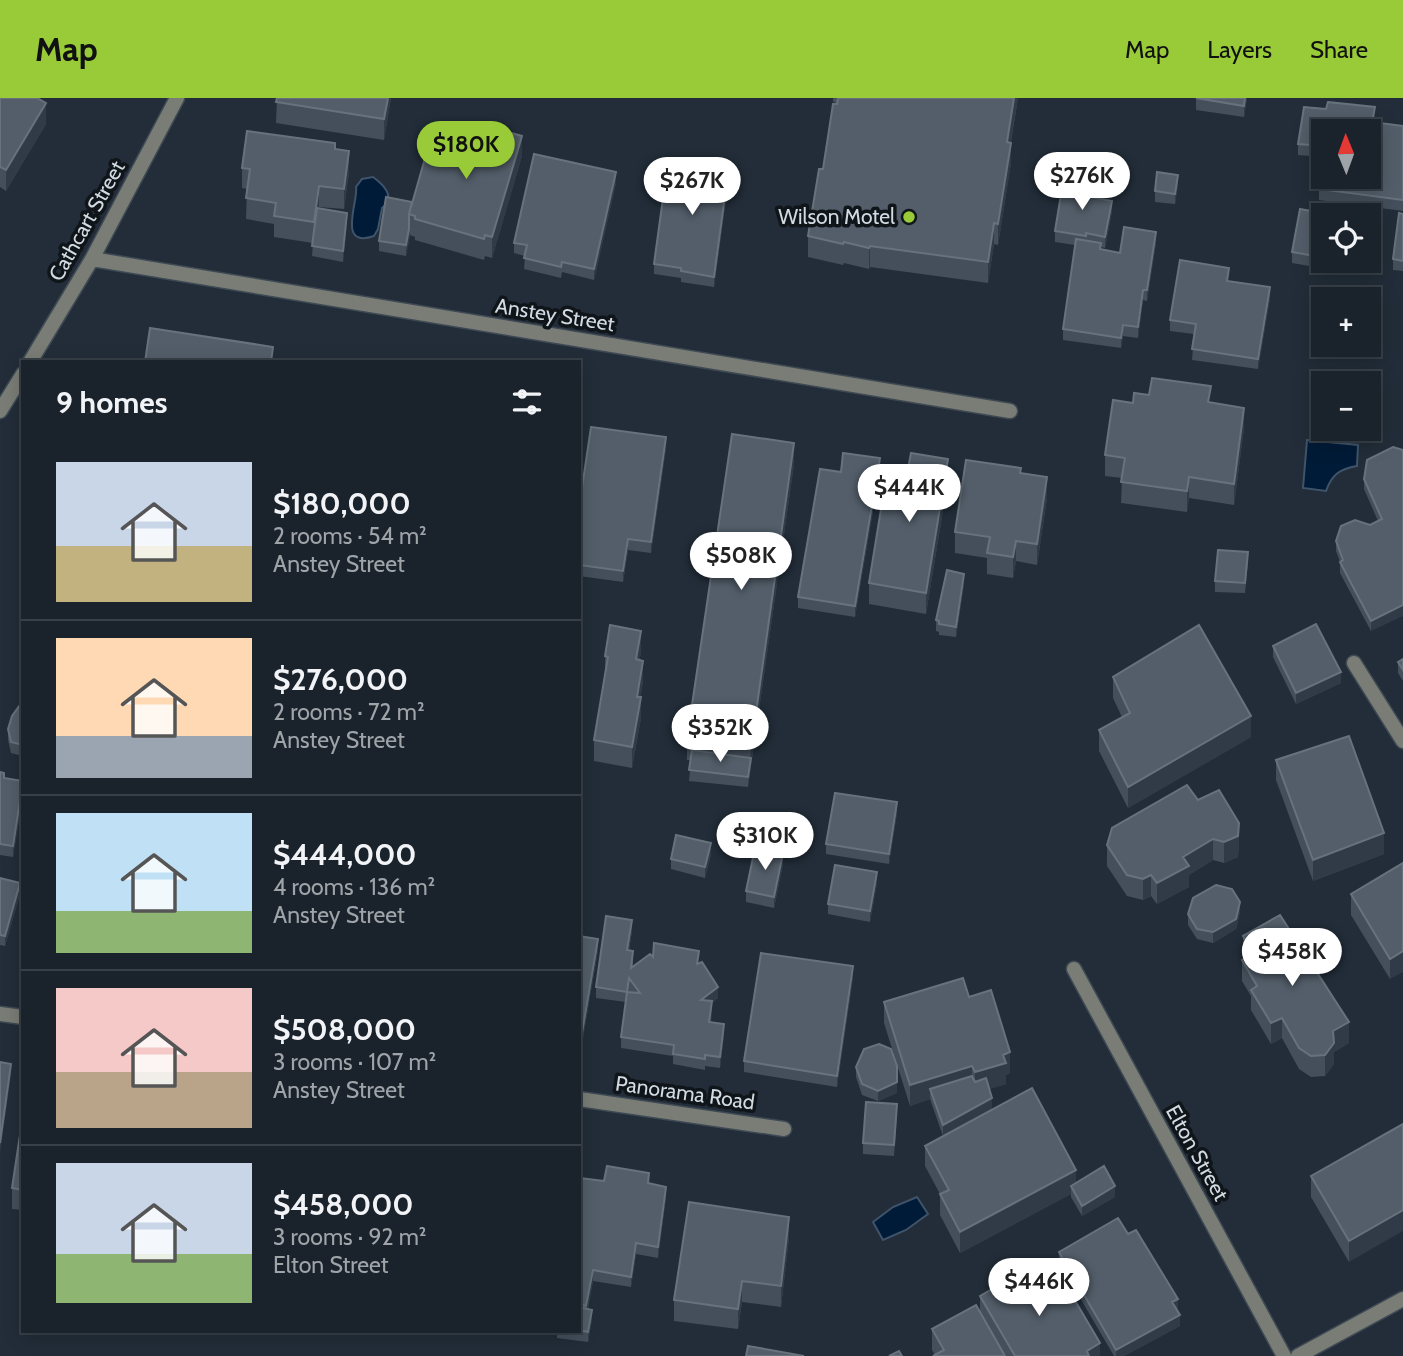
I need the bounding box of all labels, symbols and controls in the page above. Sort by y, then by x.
text: Map [35,29,98,69]
text: Map [1125,35,1169,64]
text: Layers [1207,35,1272,64]
text: Share [1310,35,1368,64]
north arrow [1311,119,1381,189]
map controls [1311,119,1381,441]
pin: $180K [417,122,515,181]
text: $180K [433,130,499,158]
pin: $276K [1033,152,1131,212]
street label: Cathcart Street [43,156,130,285]
pin: $267K [643,158,741,217]
text: $276K [1050,161,1114,189]
text: $267K [660,166,724,194]
button: locate [1311,203,1381,273]
place label: Wilson Motel [778,204,895,229]
marker: Wilson Motel [901,209,917,225]
button: + [1311,287,1381,357]
street label: Anstey Street [494,293,616,336]
button: − [1311,371,1381,441]
icon: filters [508,383,546,421]
text: 9 homes [56,384,167,421]
pin: $444K [860,464,958,524]
text: $444K [874,473,944,501]
text: $180,000 [273,485,411,522]
icon: home [112,490,196,574]
text: 2 rooms · 54 m² [273,522,427,550]
pin: $508K [692,532,790,592]
text: $508K [706,541,776,569]
text: Anstey Street [273,550,405,578]
text: $276,000 [273,661,408,698]
icon: home [112,666,196,750]
text: 2 rooms · 72 m² [273,698,425,726]
pin: $352K [671,704,769,764]
text: $352K [688,713,752,741]
text: Anstey Street [273,726,405,754]
pin: $310K [716,812,814,872]
text: $310K [733,821,797,849]
text: $444,000 [273,836,417,873]
icon: home [112,841,196,925]
text: 4 rooms · 136 m² [273,873,435,901]
text: Anstey Street [273,901,405,929]
pin: $458K [1243,928,1341,988]
text: $458K [1258,937,1326,965]
text: $508,000 [273,1011,416,1048]
icon: home [112,1016,196,1100]
text: 3 rooms · 107 m² [273,1048,436,1076]
street label: Panorama Road [614,1070,756,1115]
text: Anstey Street [273,1076,405,1104]
street label: Elton Street [1161,1101,1234,1205]
text: $458,000 [273,1186,414,1223]
icon: home [112,1191,196,1275]
text: 3 rooms · 92 m² [273,1223,427,1251]
text: Elton Street [273,1251,389,1279]
pin: $446K [990,1258,1088,1318]
text: $446K [1004,1267,1074,1295]

